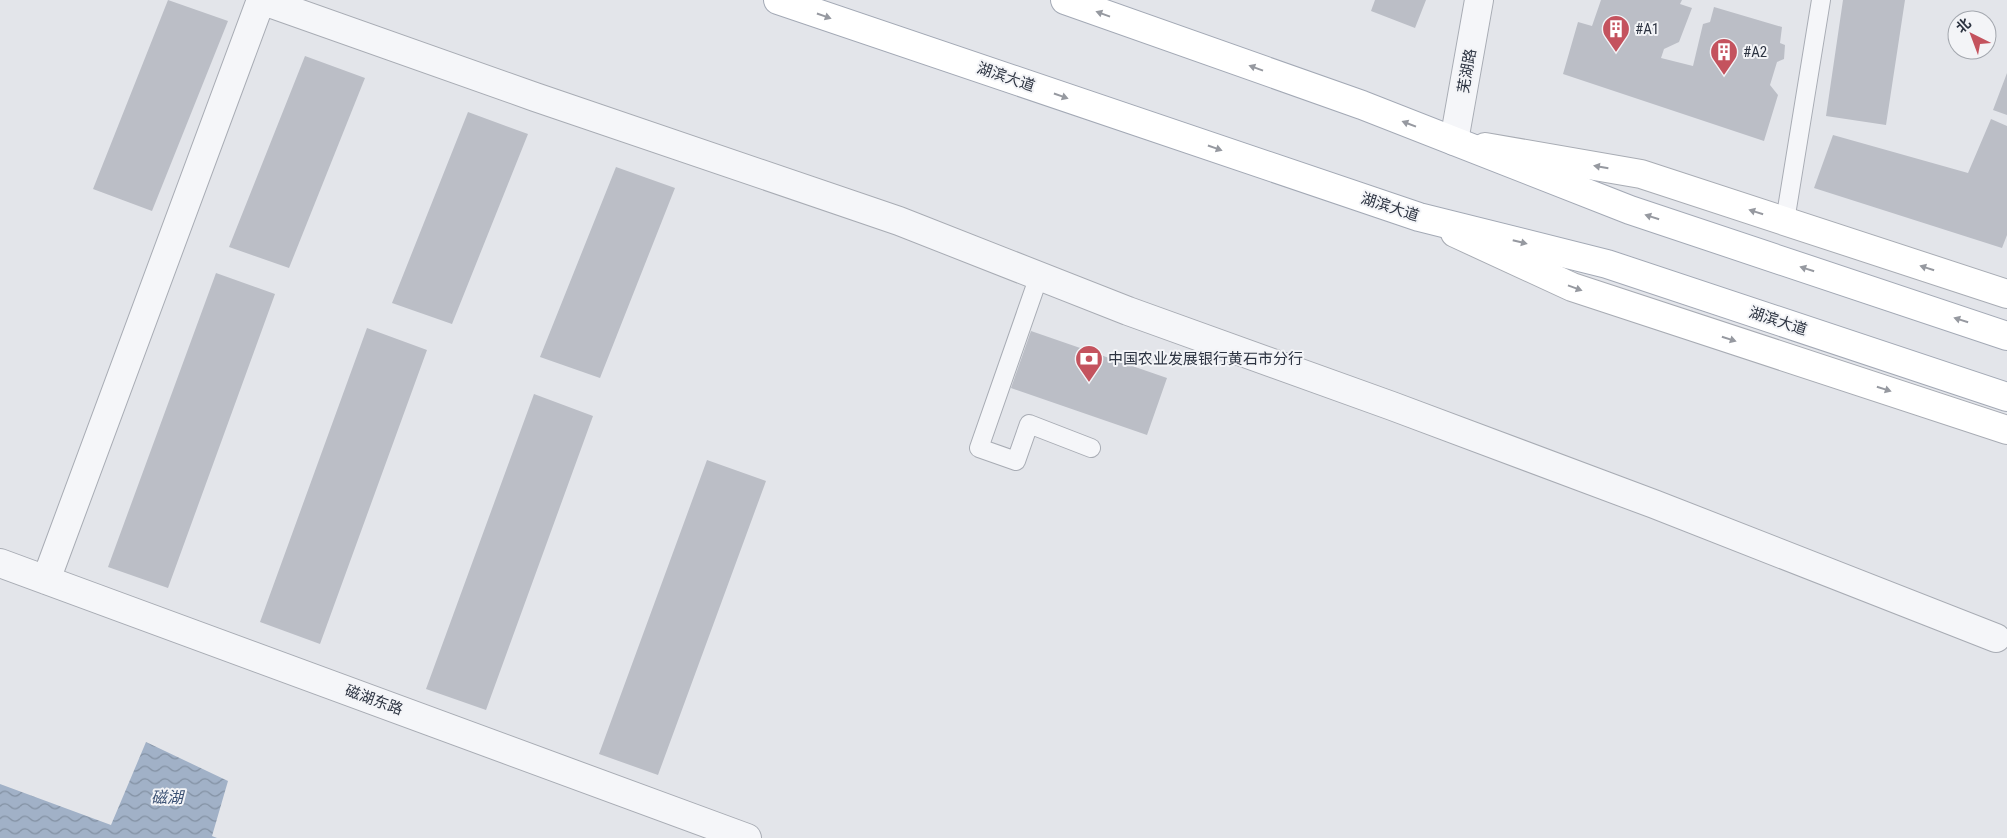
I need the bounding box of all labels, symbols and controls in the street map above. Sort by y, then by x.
one-way arrow [1096,10,1111,17]
north arrow [1947,10,1997,60]
one-way arrow [817,12,832,20]
building icon: #A1 [1601,14,1631,53]
text: 北 [1953,15,1974,36]
place label: #A1 [1635,20,1659,38]
building icon: #A2 [1709,37,1739,76]
place label: #A2 [1743,43,1767,61]
street label: 芜湖路 [1454,47,1480,95]
street label: 湖滨大道 [975,59,1037,95]
one-way arrow [1249,64,1264,71]
one-way arrow [1054,92,1069,100]
one-way arrow [1401,120,1416,128]
one-way arrow [1208,144,1223,152]
one-way arrow [1592,162,1608,170]
street label: 湖滨大道 [1359,189,1421,225]
one-way arrow [1749,208,1764,215]
one-way arrow [1645,213,1660,221]
one-way arrow [1513,238,1528,246]
one-way arrow [1920,264,1935,271]
one-way arrow [1799,265,1814,272]
one-way arrow [1568,284,1583,292]
street label: 湖滨大道 [1747,303,1809,339]
one-way arrow [1953,316,1968,323]
one-way arrow [1722,335,1737,343]
bank icon: 中国农业发展银行黄石市分行 [1074,344,1104,383]
place label: 中国农业发展银行黄石市分行 [1108,350,1303,368]
one-way arrow [1877,386,1892,394]
street label: 磁湖东路 [343,681,405,719]
water label: 磁湖 [151,788,186,807]

